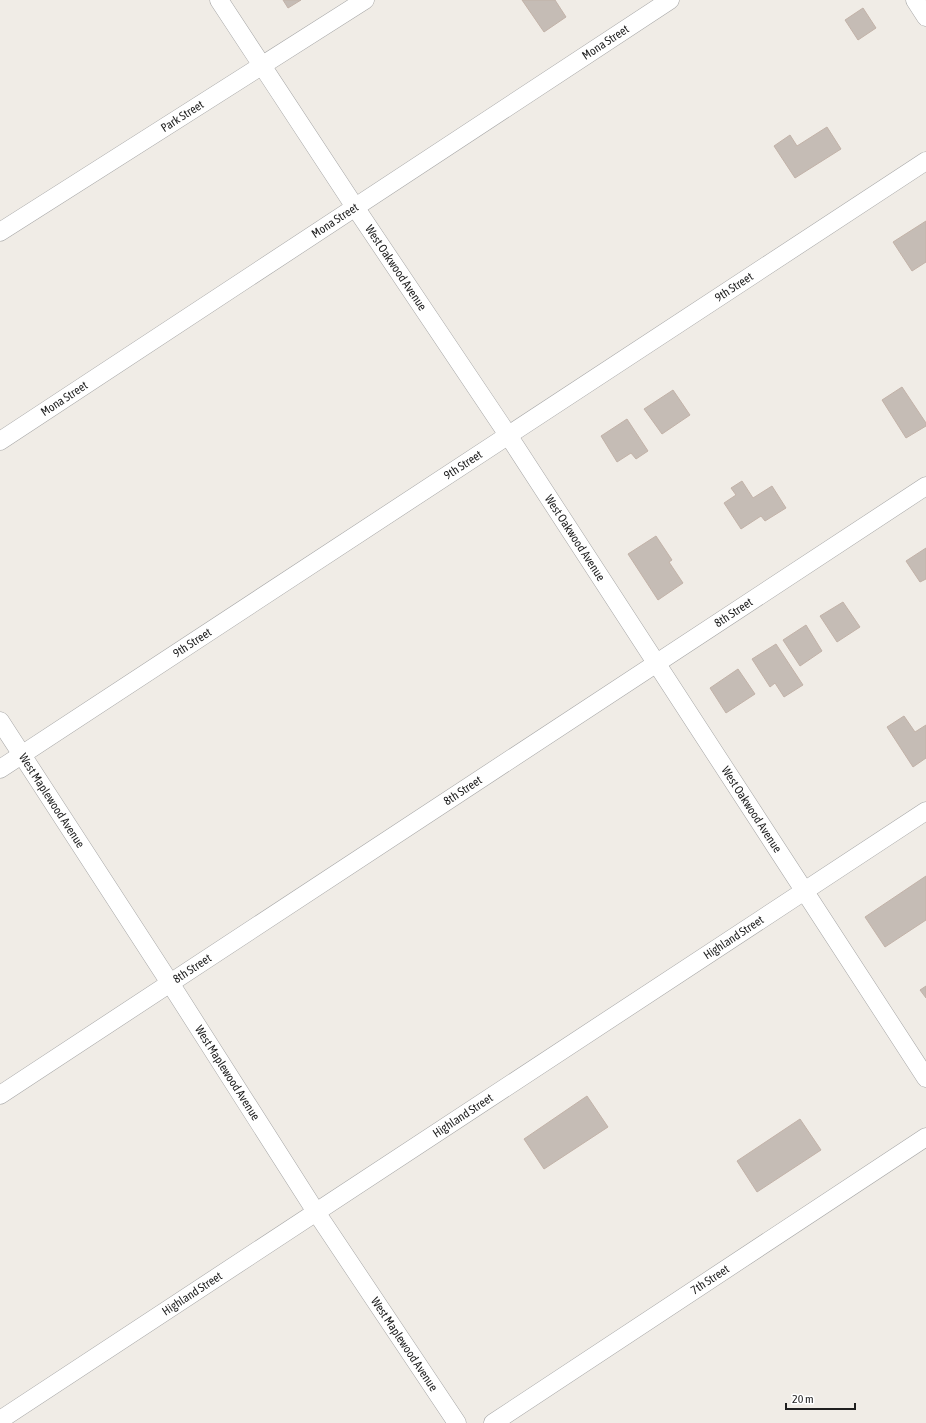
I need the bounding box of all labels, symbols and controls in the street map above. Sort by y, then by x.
street label: Mona Street [580,22,632,63]
street label: Park Street [158,97,207,135]
street label: Mona Street [309,200,361,241]
street label: West Oakwood Avenue [362,222,430,313]
street label: 9th Street [712,269,756,305]
street label: Mona Street [38,378,91,419]
street label: 9th Street [441,447,485,483]
street label: West Oakwood Avenue [542,492,608,584]
street label: 8th Street [712,595,756,630]
street label: 9th Street [170,625,215,660]
street label: West Maplewood Avenue [16,751,87,851]
street label: West Oakwood Avenue [718,764,785,855]
street label: 8th Street [441,773,485,808]
street label: Highland Street [701,912,767,962]
street label: 8th Street [170,951,214,986]
street label: West Maplewood Avenue [192,1023,263,1123]
street label: Highland Street [430,1090,496,1140]
street label: 7th Street [688,1262,732,1297]
street label: Highland Street [159,1268,225,1318]
street label: West Maplewood Avenue [368,1295,441,1394]
scale bar [786,1385,855,1411]
text: 20 m [792,1392,814,1406]

